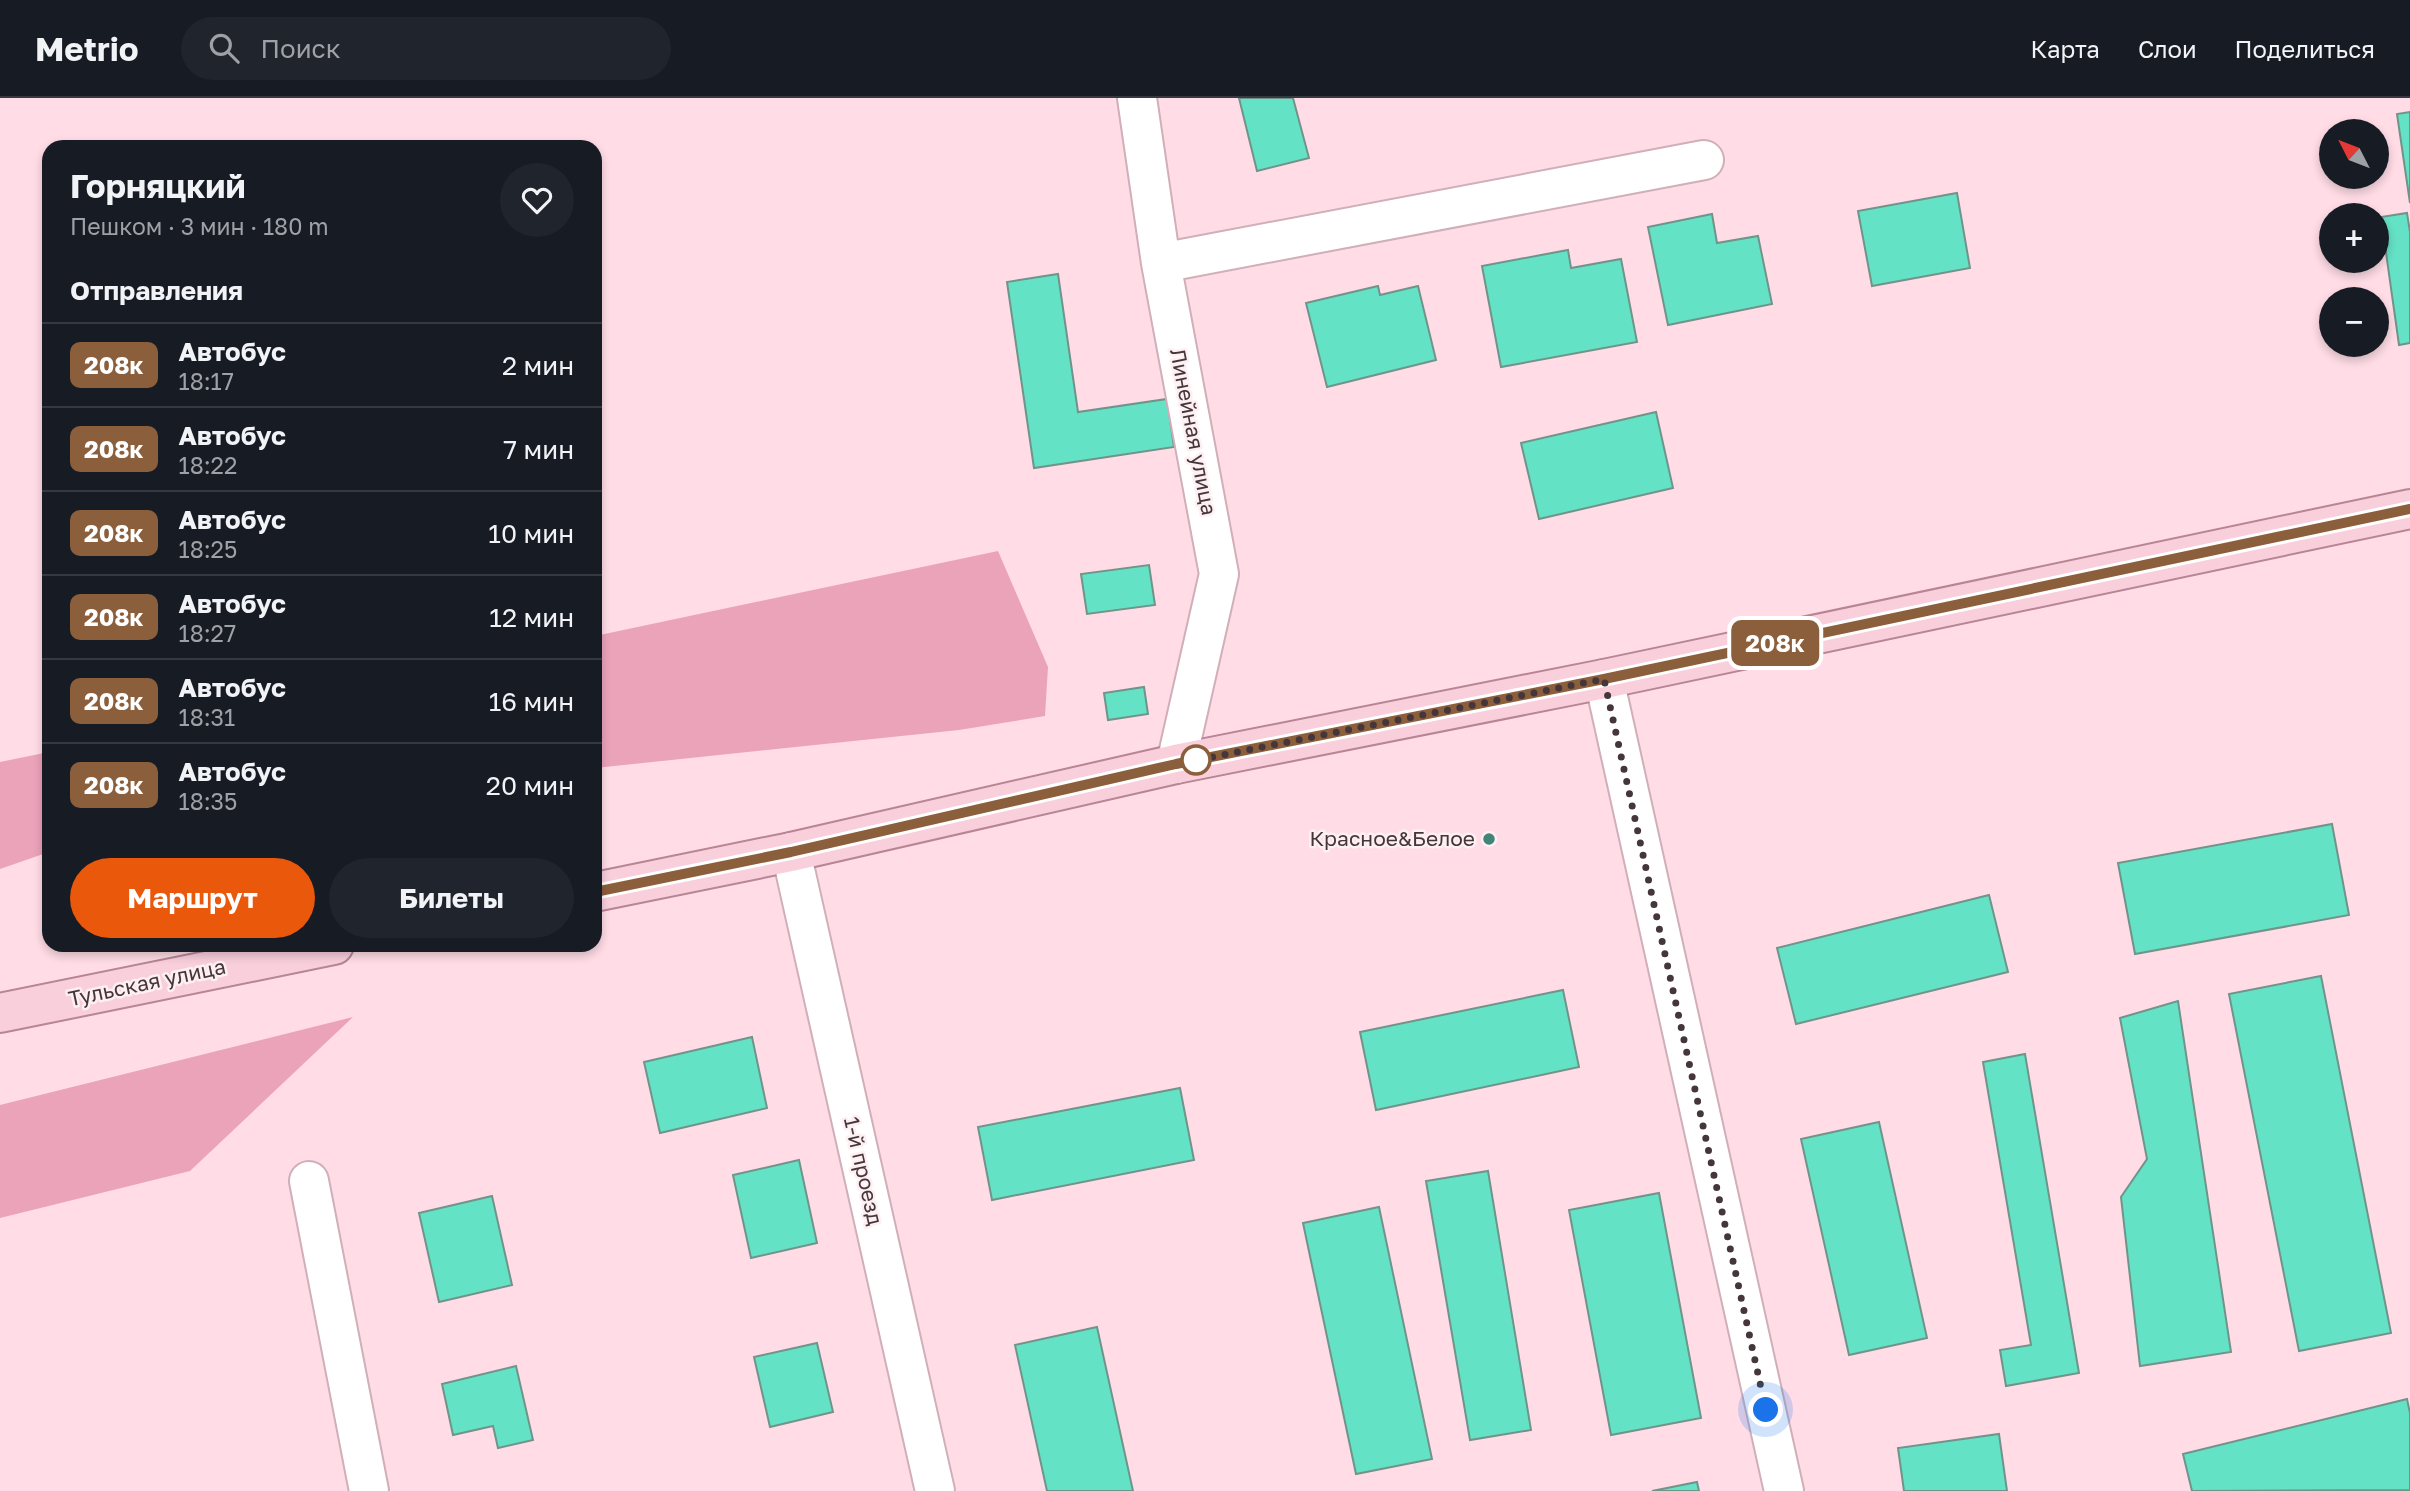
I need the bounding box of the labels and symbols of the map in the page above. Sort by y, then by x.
north arrow [2319,119,2389,189]
street label: Линейная улица [1165,346,1223,517]
line badge: 208к [1726,620,1824,666]
unlabelled marker [1181,745,1211,775]
place label: Красное&Белое [1309,825,1475,851]
marker: Красное&Белое [1481,831,1497,847]
street label: Тульская улица [66,953,228,1011]
street label: 1-й проезд [839,1114,889,1228]
your location [1748,1392,1783,1427]

